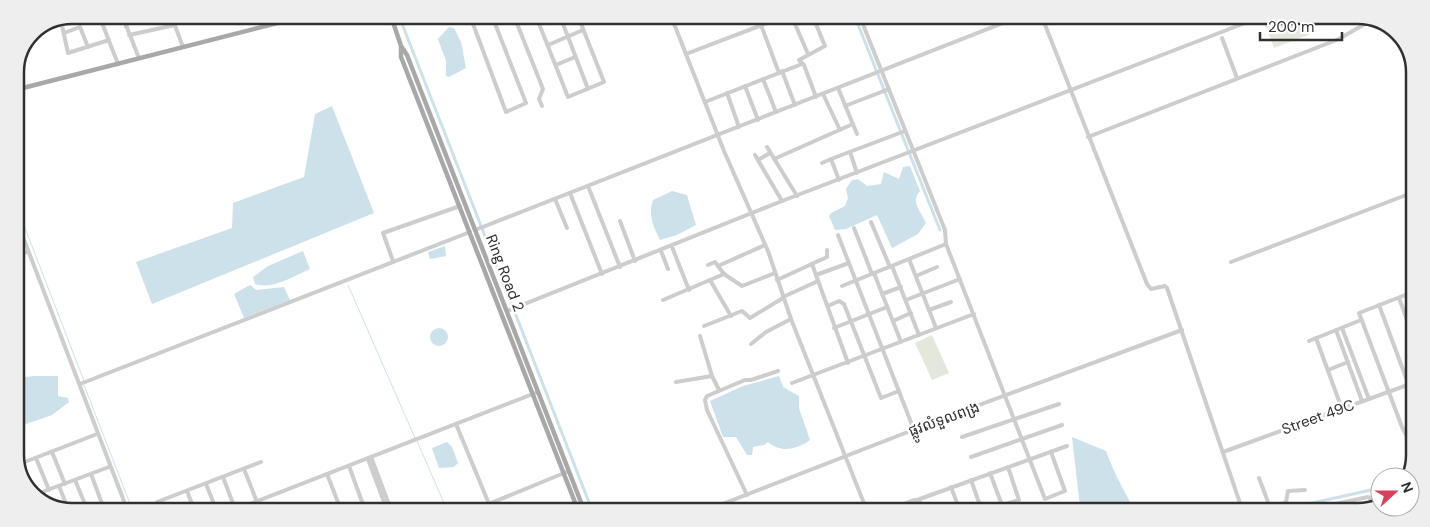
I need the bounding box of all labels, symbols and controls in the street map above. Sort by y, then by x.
scale bar [1260,10,1342,42]
text: 200 m [1268,17,1314,37]
street label: Ring Road 2 [481,232,529,314]
street label: Street 49C [1279,395,1357,439]
street label: ផ្លូវលំទួលពង្រ [906,397,984,444]
north arrow [1370,467,1420,517]
text: N [1397,479,1417,495]

